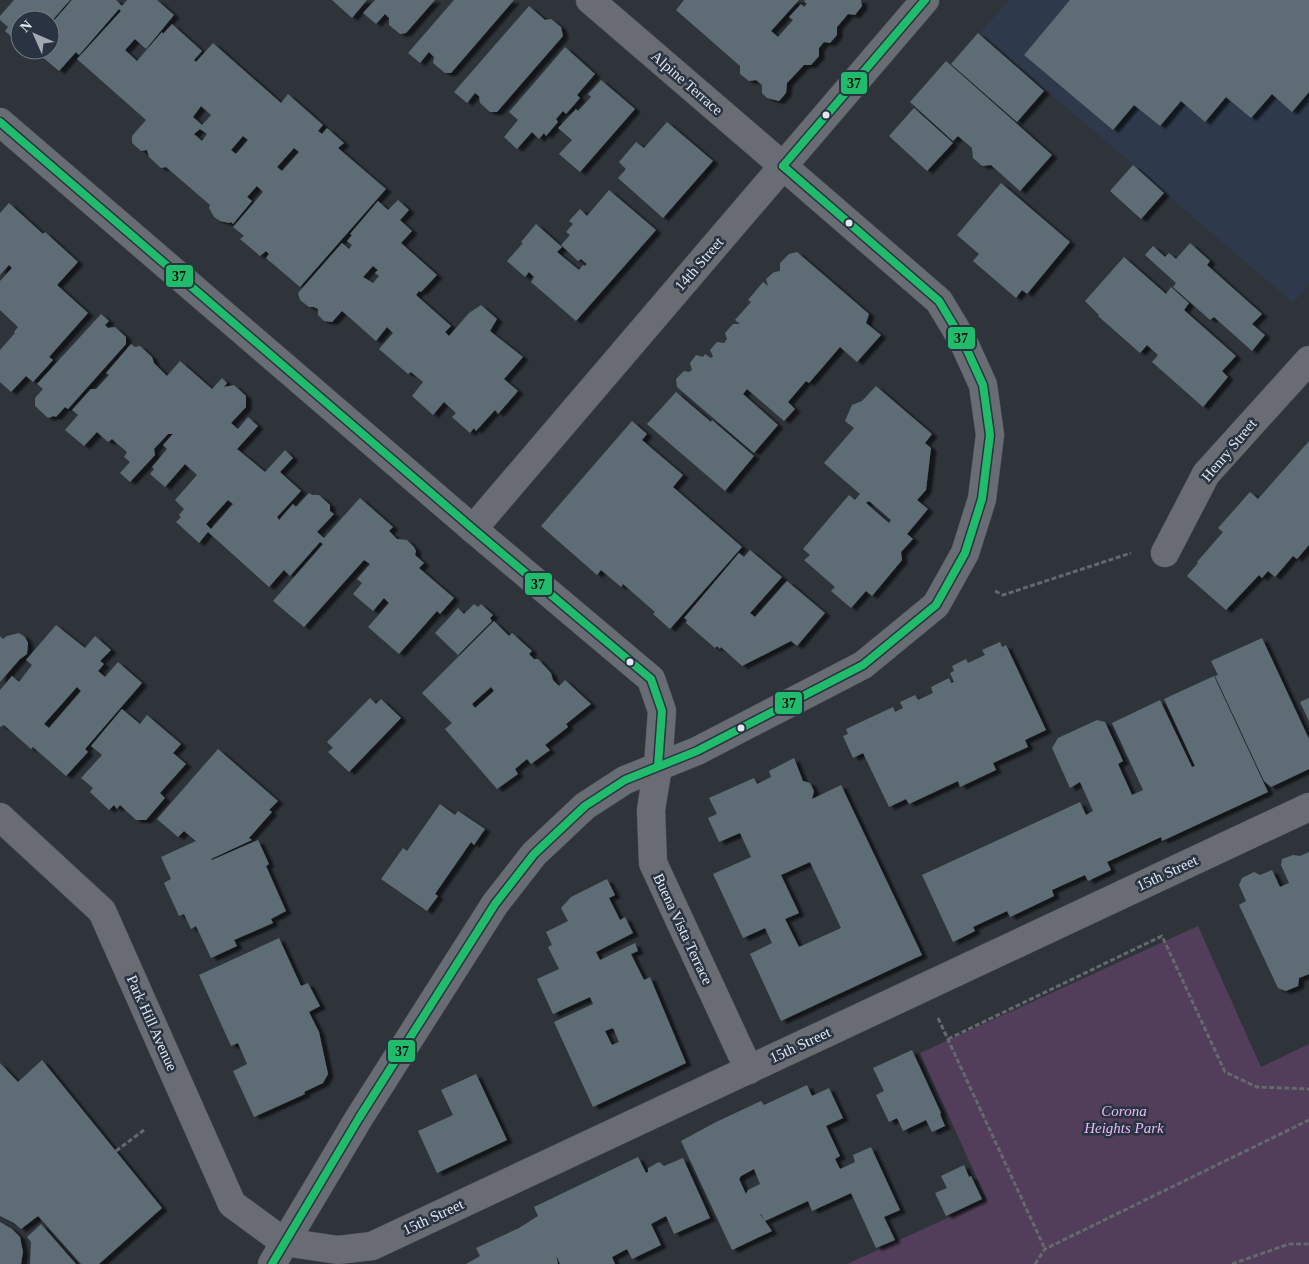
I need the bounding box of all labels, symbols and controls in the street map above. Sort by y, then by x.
north arrow [10,10,60,60]
text: N [17,17,35,35]
street label: Alpine Terrace [648,48,726,118]
line badge: 37 [840,71,868,95]
text: 37 [847,76,861,91]
unlabelled marker [821,110,831,120]
unlabelled marker [844,218,854,228]
street label: 14th Street [672,233,727,294]
line badge: 37 [165,264,194,288]
text: 37 [172,269,186,284]
line badge: 37 [947,326,976,350]
text: 37 [954,331,968,346]
street label: Henry Street [1198,415,1260,484]
line badge: 37 [524,572,553,596]
text: 37 [531,577,545,592]
unlabelled marker [625,657,635,667]
line badge: 37 [774,691,803,715]
text: 37 [782,696,796,711]
unlabelled marker [736,723,746,733]
street label: 15th Street [1134,852,1201,894]
street label: Buena Vista Terrace [650,871,716,987]
street label: Park Hill Avenue [124,973,180,1074]
street label: 15th Street [767,1024,834,1066]
line badge: 37 [387,1039,416,1063]
text: 37 [395,1044,409,1059]
park label: Corona Heights Park [1083,1103,1164,1136]
street label: 15th Street [400,1196,467,1238]

